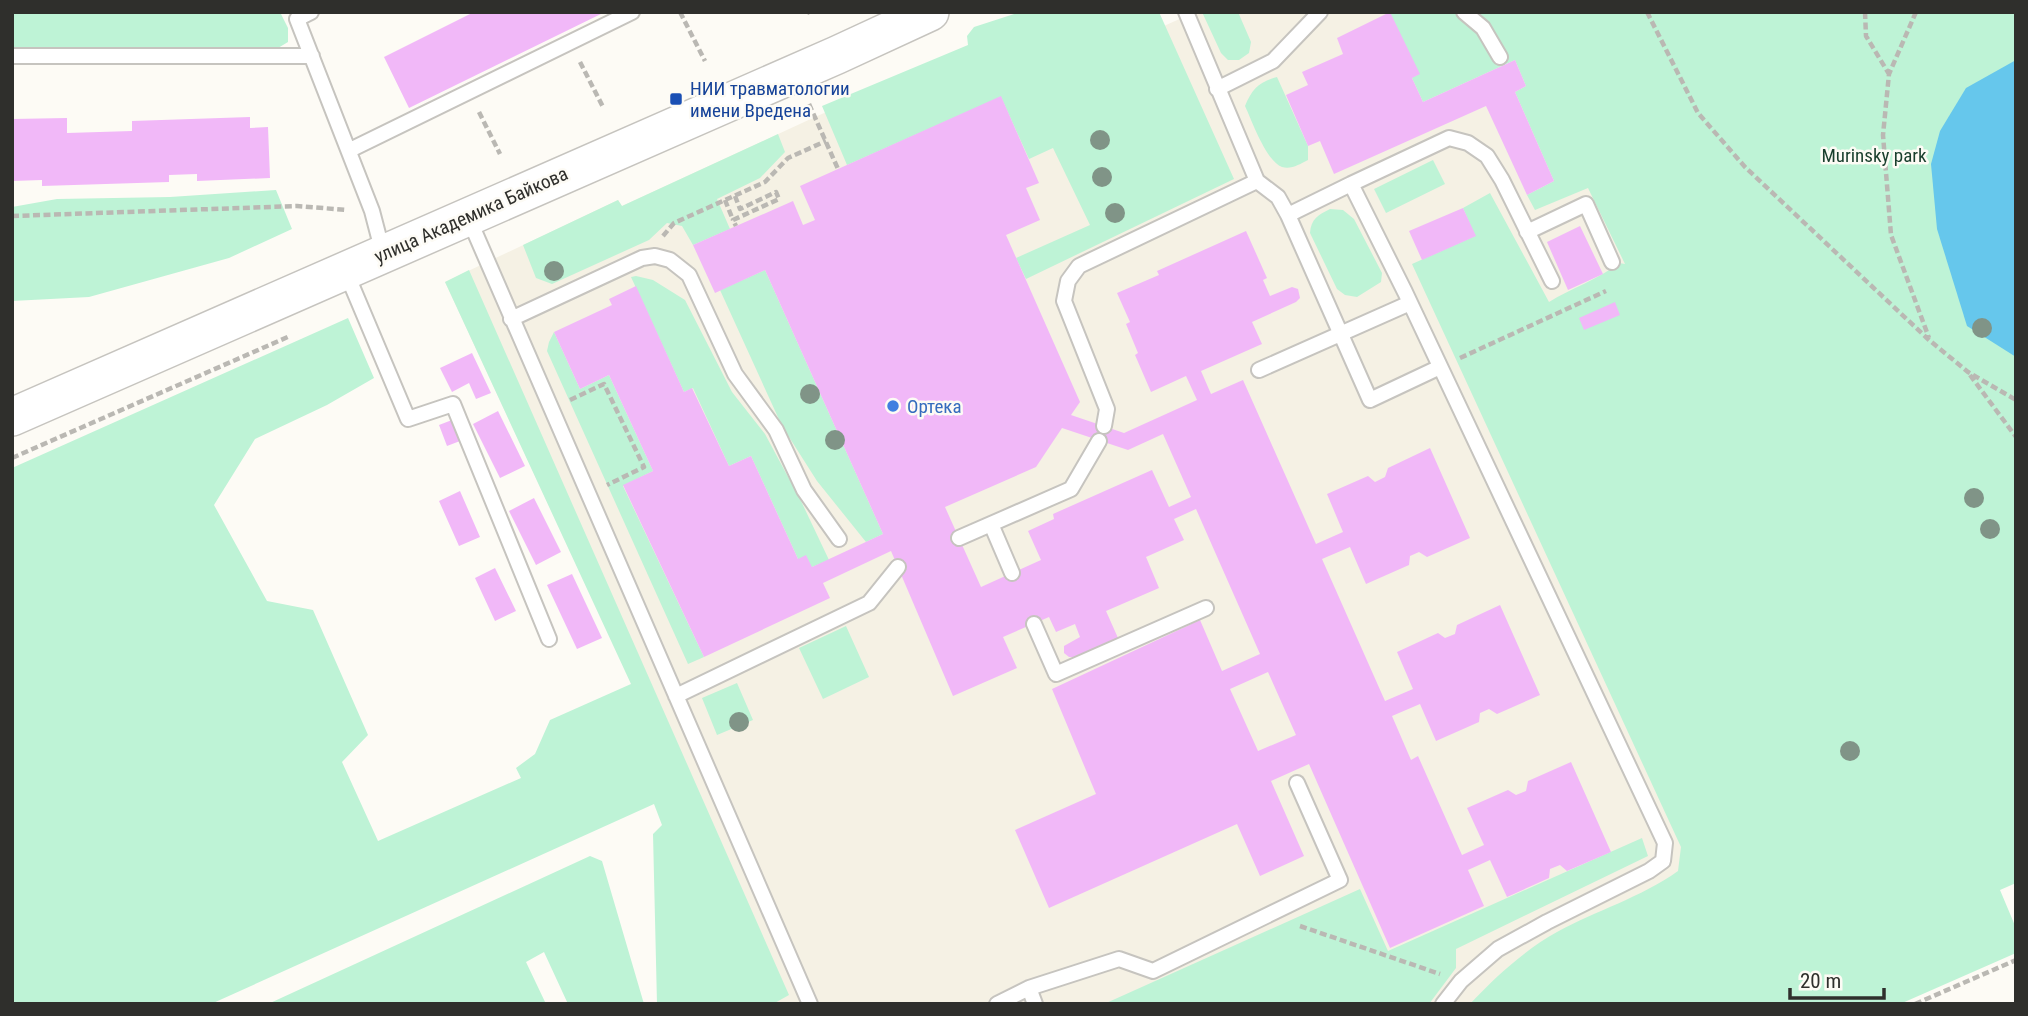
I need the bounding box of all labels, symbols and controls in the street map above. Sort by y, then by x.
place label: НИИ травматологии имени Вредена [690,77,850,122]
marker: НИИ травматологии имени Вредена [668,91,684,107]
park label: Murinsky park [1821,144,1927,167]
street label: улица Академика Байкова [371,162,571,268]
place label: Ортека [907,395,962,418]
marker: Ортека [885,398,901,414]
scale bar [1790,956,1884,1000]
text: 20 m [1800,969,1841,993]

